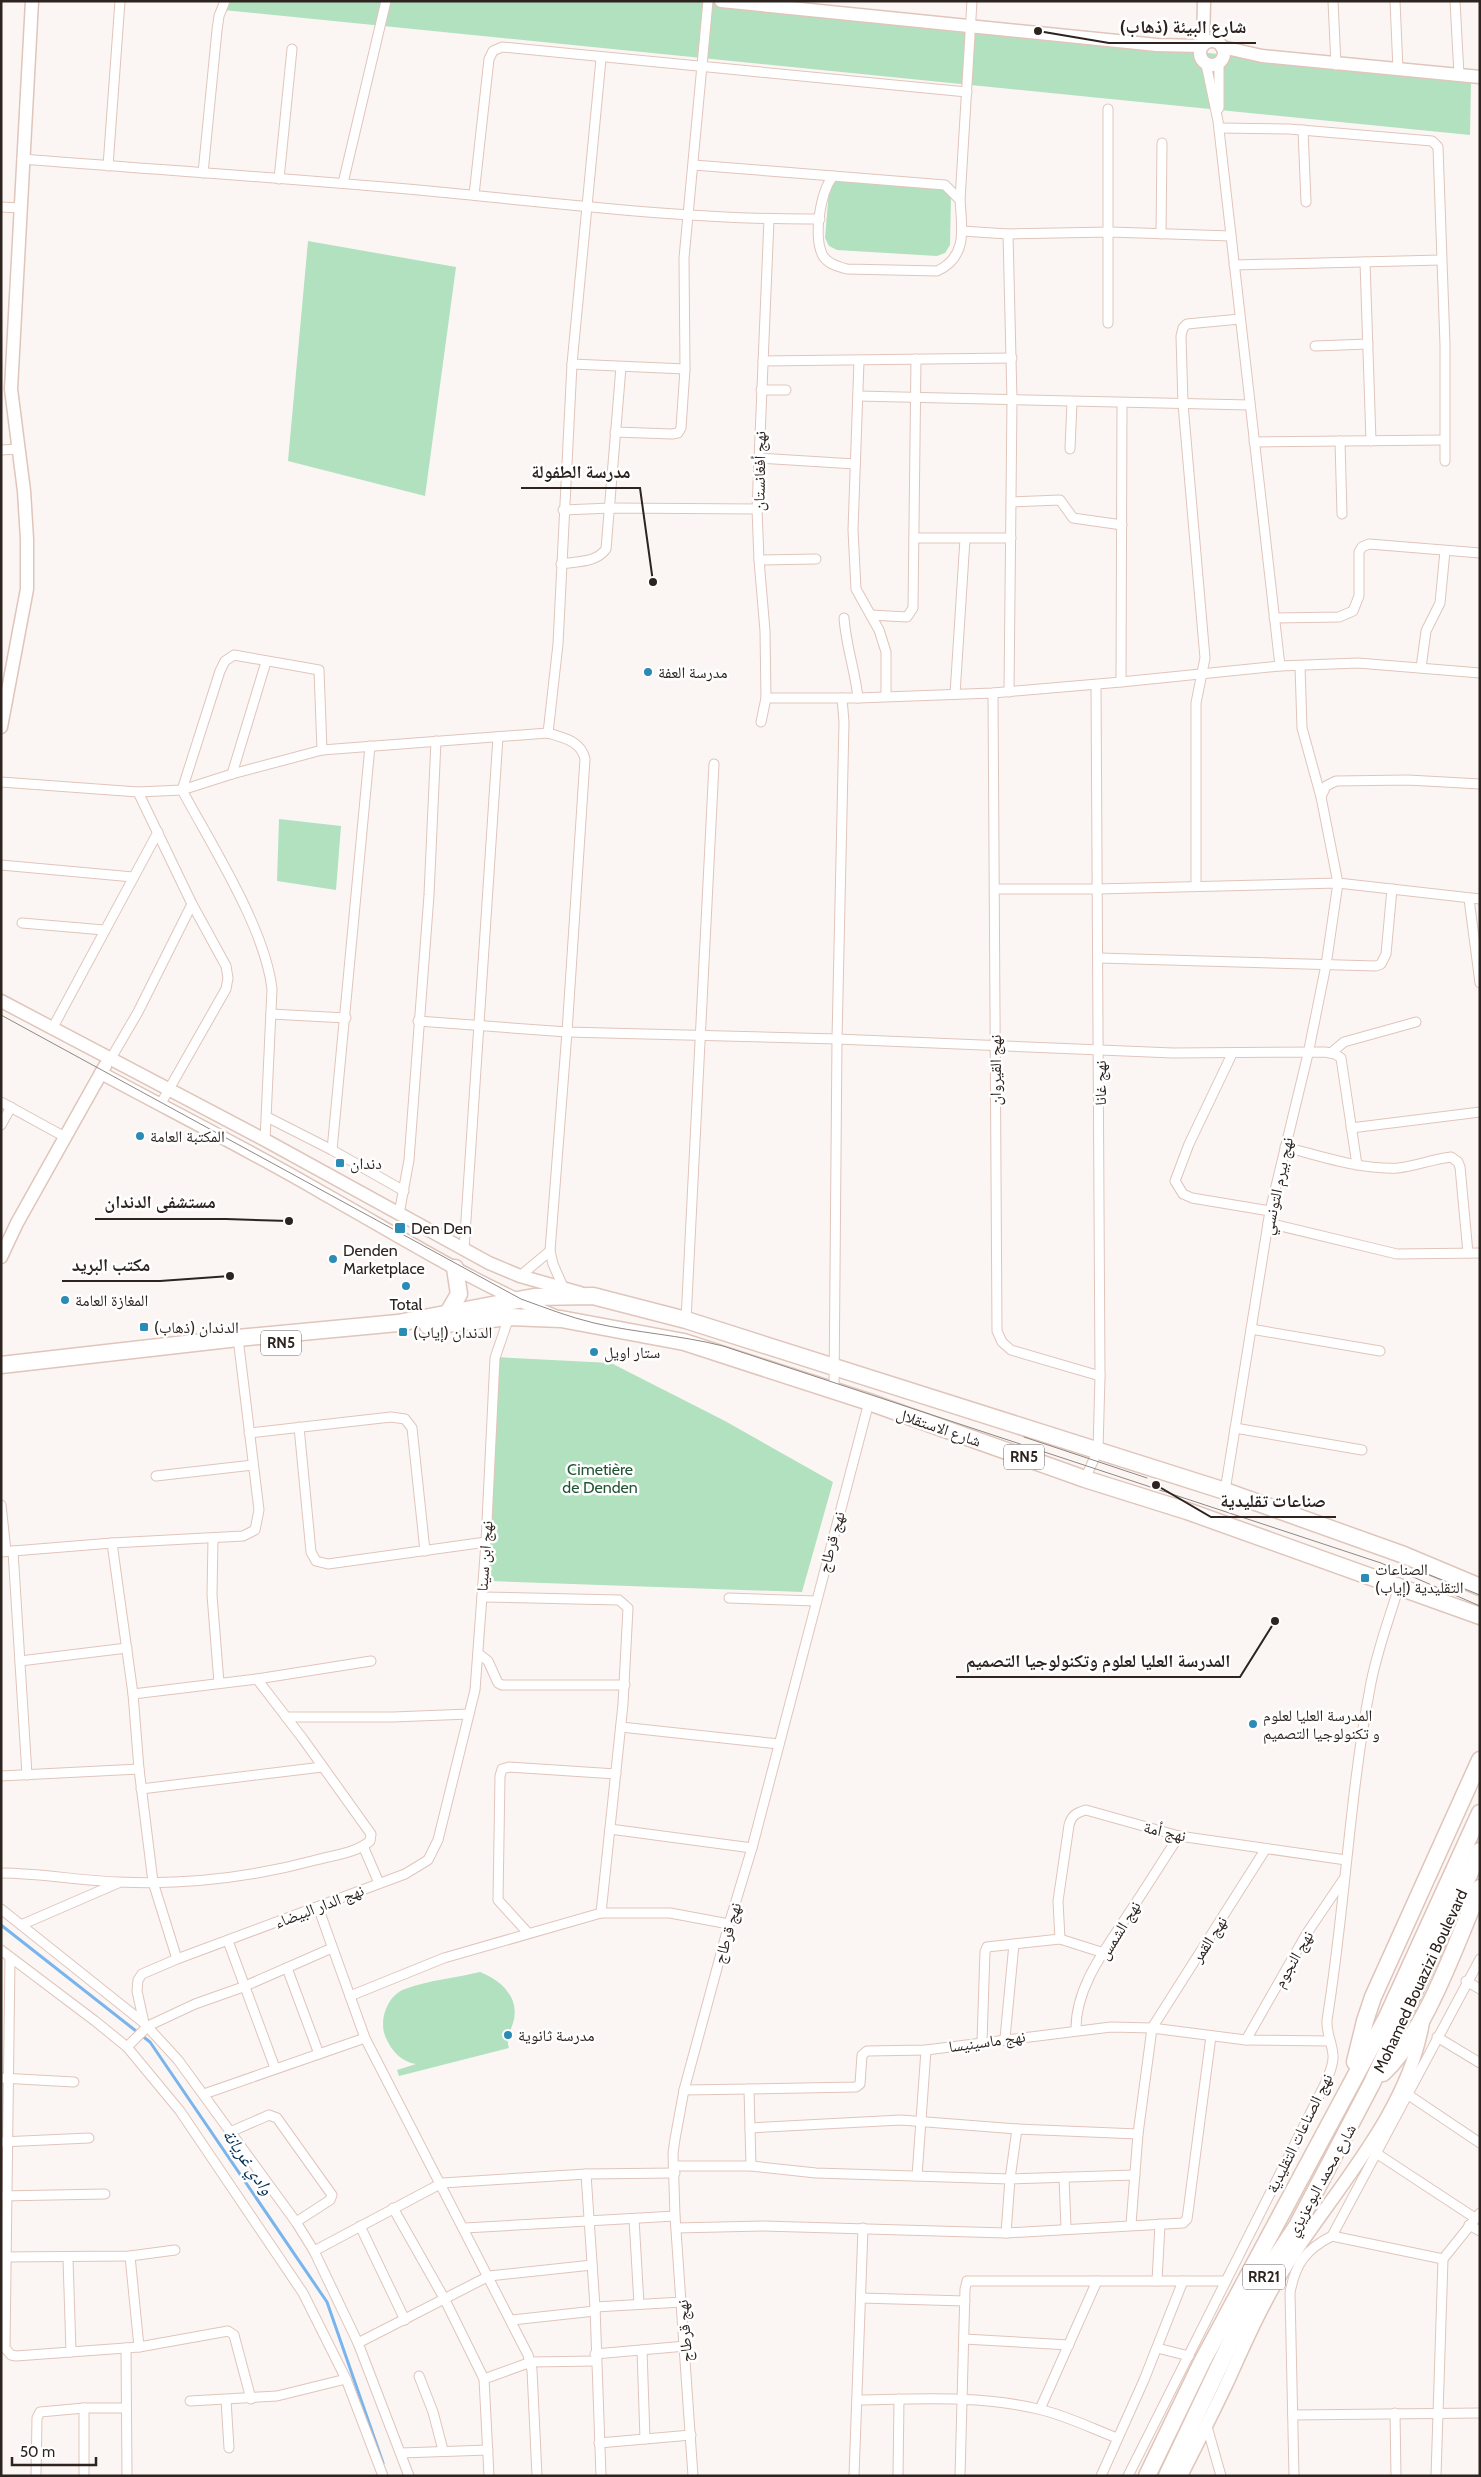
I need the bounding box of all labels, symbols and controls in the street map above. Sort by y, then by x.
callout: شارع البيئة (ذهاب) [1109,10,1256,43]
text: شارع البيئة (ذهاب) [1120,16,1246,38]
street label: نهج أفغانستان [749,431,771,511]
callout: مدرسة الطفولة [521,455,640,488]
text: مدرسة الطفولة [531,461,631,483]
place label: مدرسة العفة [658,663,728,682]
marker: مدرسة العفة [642,666,654,678]
street label: نهج القيروان [986,1034,1006,1106]
street label: نهج غانا [1091,1060,1111,1106]
place label: المكتبة العامة [150,1127,225,1146]
marker: المكتبة العامة [134,1130,146,1142]
street label: نهج بيرم التونسي [1258,1136,1300,1237]
place label: دندان [350,1154,382,1174]
marker: دندان [334,1157,346,1169]
callout: مستشفى الدندان [95,1186,226,1219]
text: مستشفى الدندان [104,1191,216,1213]
place label: Den Den [411,1219,472,1238]
marker: Den Den [393,1221,407,1235]
place label: Denden Marketplace [343,1241,425,1278]
callout: مكتب البريد [62,1248,160,1281]
marker: Denden Marketplace [327,1253,339,1265]
text: مكتب البريد [72,1254,150,1276]
marker: Total [400,1280,412,1292]
place label: المغازة العامة [75,1291,148,1310]
marker: المغازة العامة [59,1294,71,1306]
place label: Total [390,1295,423,1314]
place label: الدندان (ذهاب) [154,1318,239,1338]
marker: الدندان (ذهاب) [138,1321,150,1333]
place label: الدندان (إياب) [413,1323,492,1343]
marker: الدندان (إياب) [397,1326,409,1338]
road number: RN5 [261,1330,301,1356]
place label: ستار اويل [604,1343,660,1363]
marker: ستار اويل [588,1346,600,1358]
street label: شارع الاستقلال [894,1404,983,1452]
road number: RN5 [1004,1444,1044,1470]
park label: Cimetière de Denden [562,1460,638,1497]
callout: صناعات تقليدية [1211,1484,1336,1517]
text: صناعات تقليدية [1220,1490,1326,1512]
street label: نهج قرطاج [814,1509,850,1575]
street label: نهج ابن سينا [473,1520,497,1592]
place label: الصناعات التقليدية (إياب) [1375,1560,1463,1598]
marker: الصناعات التقليدية (إياب) [1359,1572,1371,1584]
callout: المدرسة العليا لعلوم وتكنولوجيا التصميم [956,1644,1240,1677]
text: المدرسة العليا لعلوم وتكنولوجيا التصميم [966,1650,1230,1673]
place label: المدرسة العليا لعلوم و تكنولوجيا التصميم [1263,1706,1380,1744]
marker: المدرسة العليا لعلوم و تكنولوجيا التصميم [1247,1718,1259,1730]
street label: نهج أمة [1142,1817,1188,1847]
street label: نهج الدار البيضاء [272,1881,367,1933]
street label: Mohamed Bouazizi Boulevard [1370,1886,1471,2076]
street label: نهج الشمس [1094,1897,1146,1964]
street label: نهج قرطاج [710,1900,746,1966]
street label: نهج القمر [1187,1913,1232,1967]
street label: نهج النجوم [1270,1927,1318,1992]
place label: مدرسة ثانوية [518,2026,595,2045]
street label: نهج ماسينيسا [947,2027,1027,2057]
marker: مدرسة ثانوية [502,2029,514,2041]
street label: نهج الصناعات التقليدية [1262,2070,1337,2196]
street label: شارع محمد البوعزيزي [1283,2121,1363,2241]
water label: وادي غريانة [215,2125,278,2202]
road number: RR21 [1243,2264,1285,2290]
street label: نهج قرطاج [673,2299,697,2363]
scale bar [12,2434,96,2466]
text: 50 m [20,2443,55,2461]

